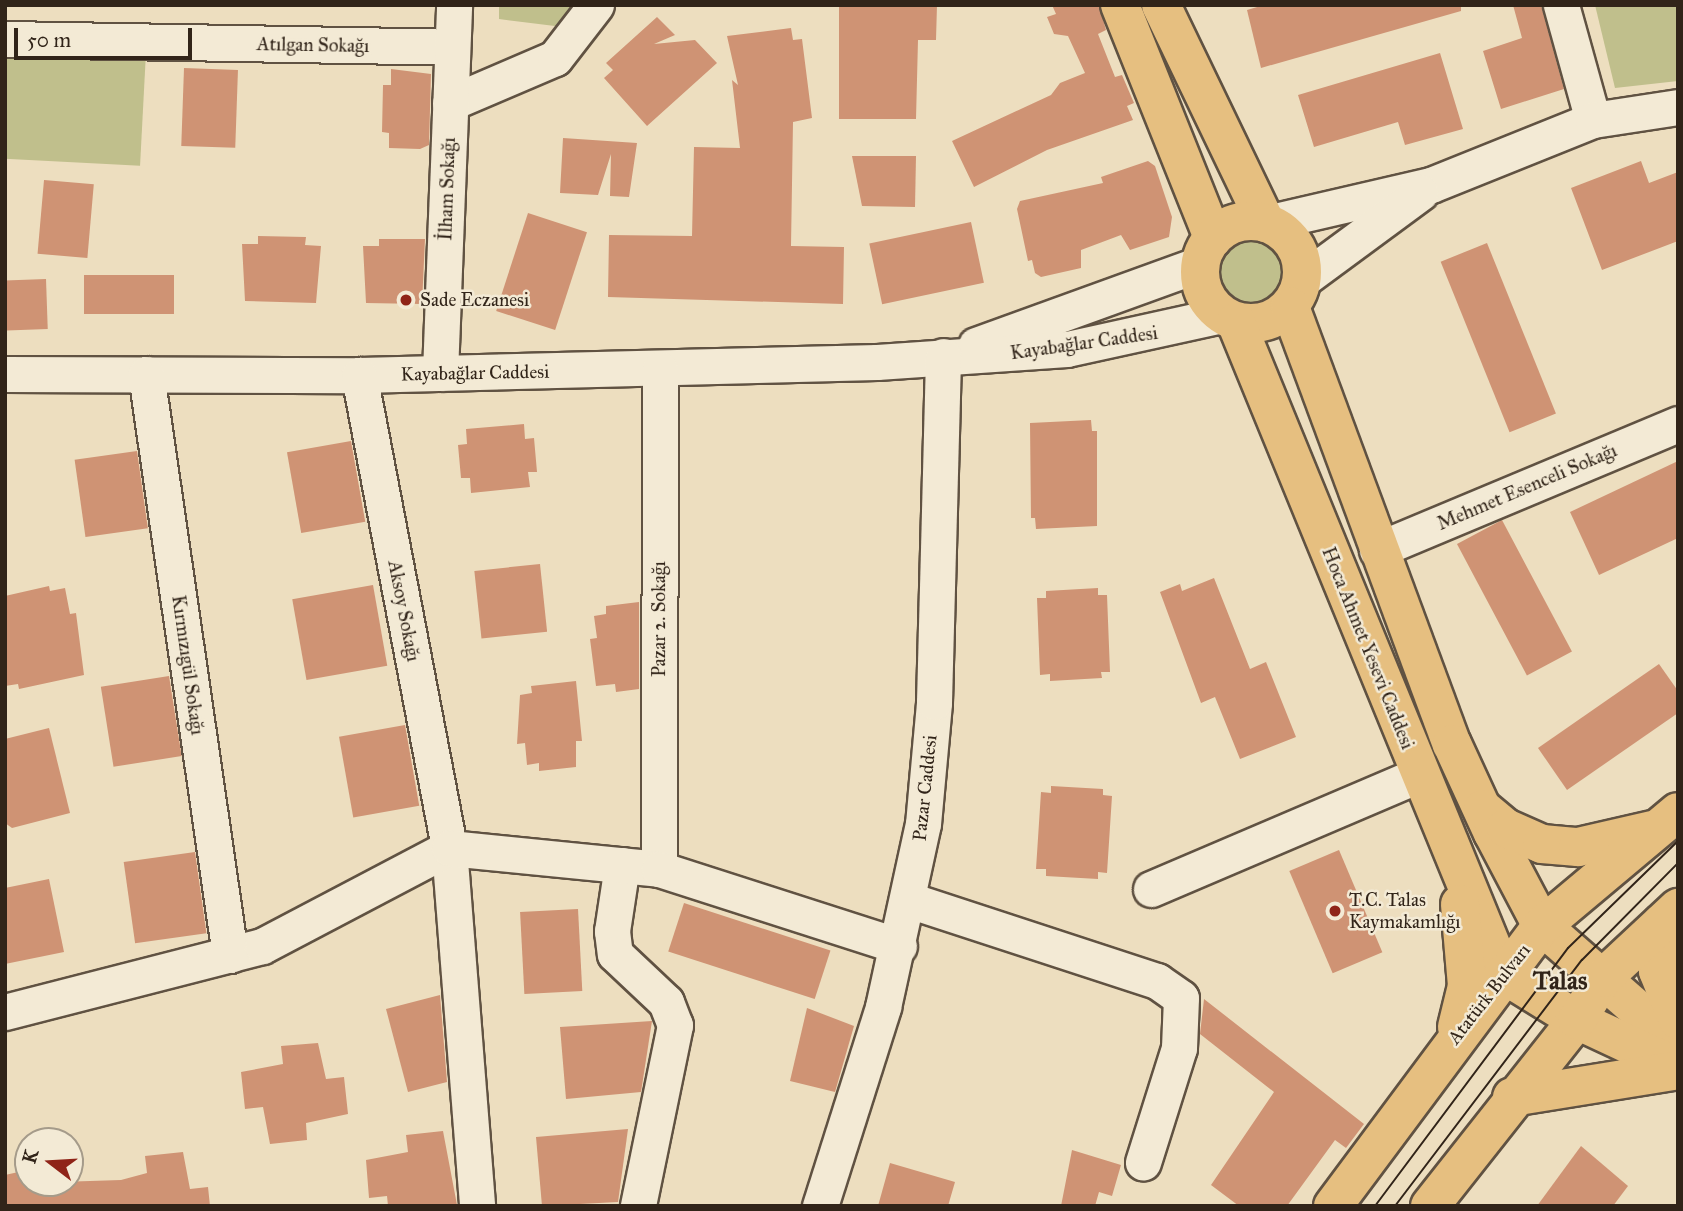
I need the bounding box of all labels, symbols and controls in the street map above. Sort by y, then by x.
scale bar [18,14,196,58]
text: 50 m [27,27,71,53]
street label: Atılgan Sokağı [257,33,369,57]
street label: İlham Sokağı [434,137,460,241]
place label: Sade Eczanesi [420,289,529,311]
marker: Sade Eczanesi [398,292,414,308]
street label: Kayabağlar Caddesi [1009,321,1159,365]
street label: Kayabağlar Caddesi [400,360,550,386]
street label: Mehmet Esenceli Sokağı [1434,439,1620,535]
street label: Hoca Ahmet Yesevi Caddesi [1317,544,1419,752]
street label: Aksoy Sokağı [383,558,425,664]
street label: Pazar 2. Sokağı [648,561,670,677]
street label: Kırmızıgül Sokağı [167,594,209,736]
street label: Pazar Caddesi [908,734,942,842]
place label: T.C. Talas Kaymakamlığı [1349,889,1460,933]
marker: T.C. Talas Kaymakamlığı [1327,903,1343,919]
street label: Atatürk Bulvarı [1443,939,1535,1049]
district label: Talas [1533,965,1587,997]
north arrow [14,1127,84,1197]
text: K [17,1146,43,1166]

